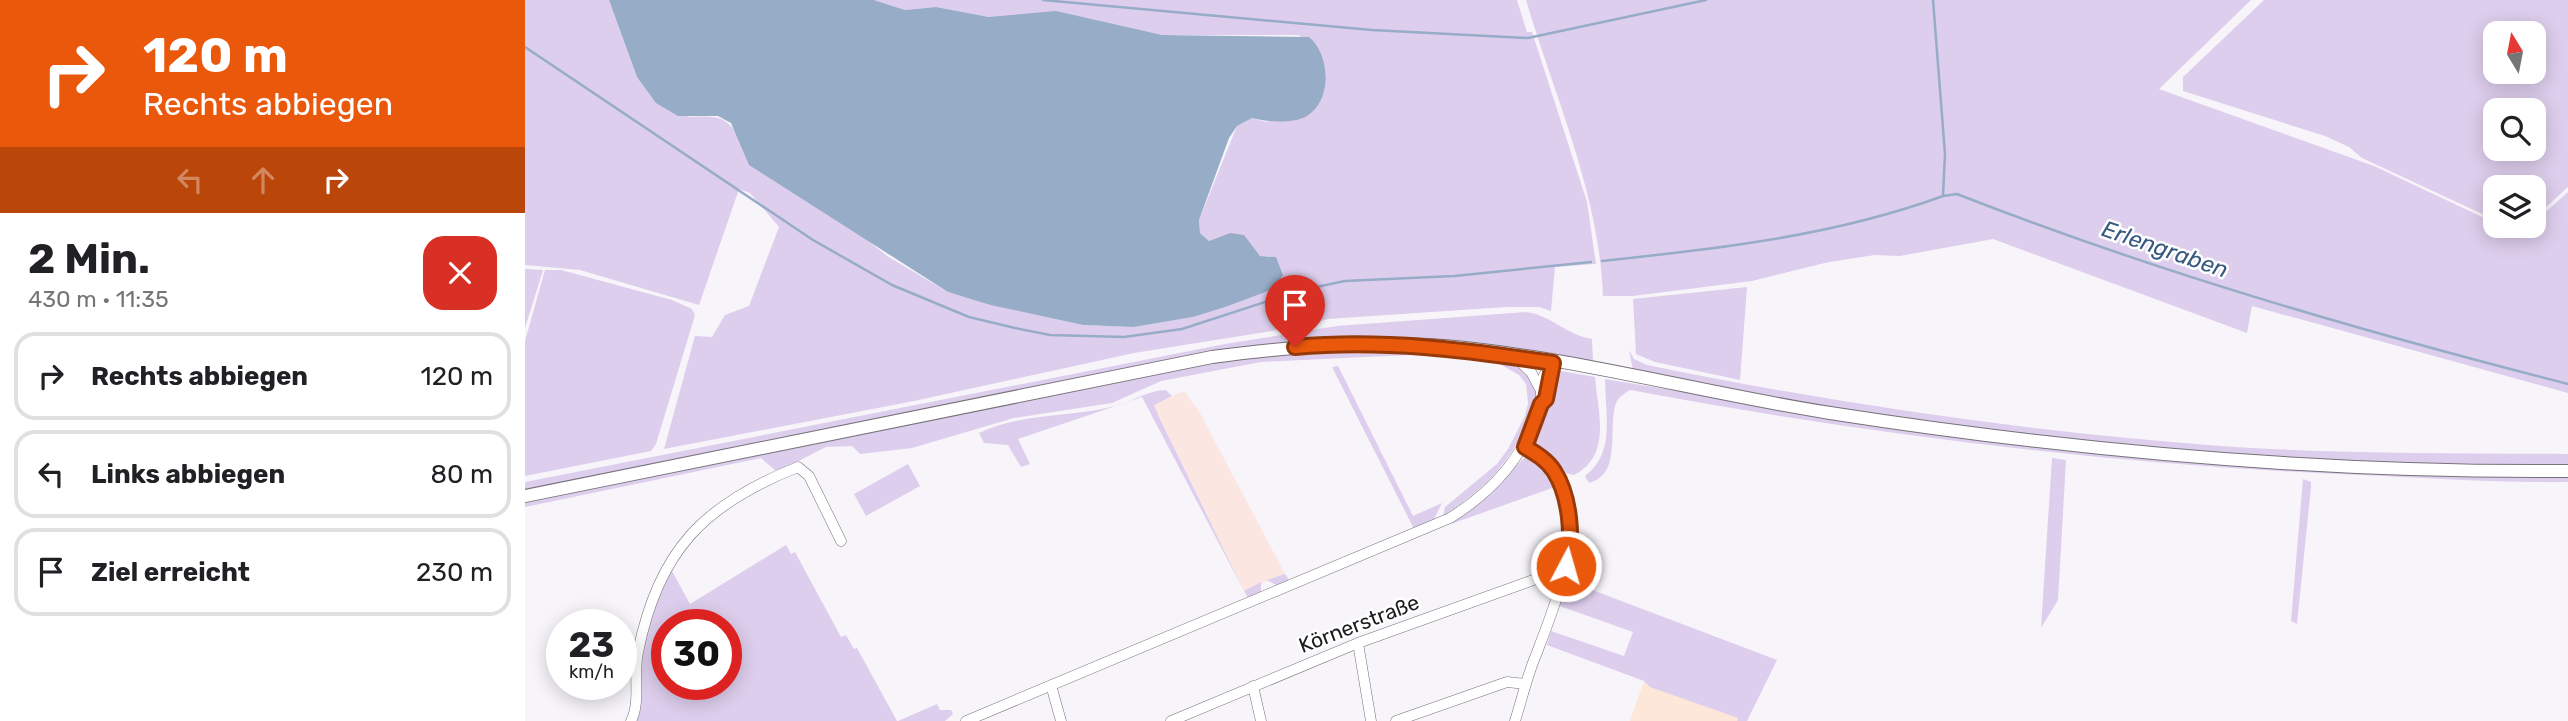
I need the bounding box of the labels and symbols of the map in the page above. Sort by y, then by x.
north arrow [2483,21,2546,84]
water label: Erlengraben [2098,214,2232,284]
pin [1265,275,1325,347]
position arrow [1529,529,1603,603]
street label: Körnerstraße [1295,589,1423,658]
speed limit sign: 30 [651,609,742,700]

